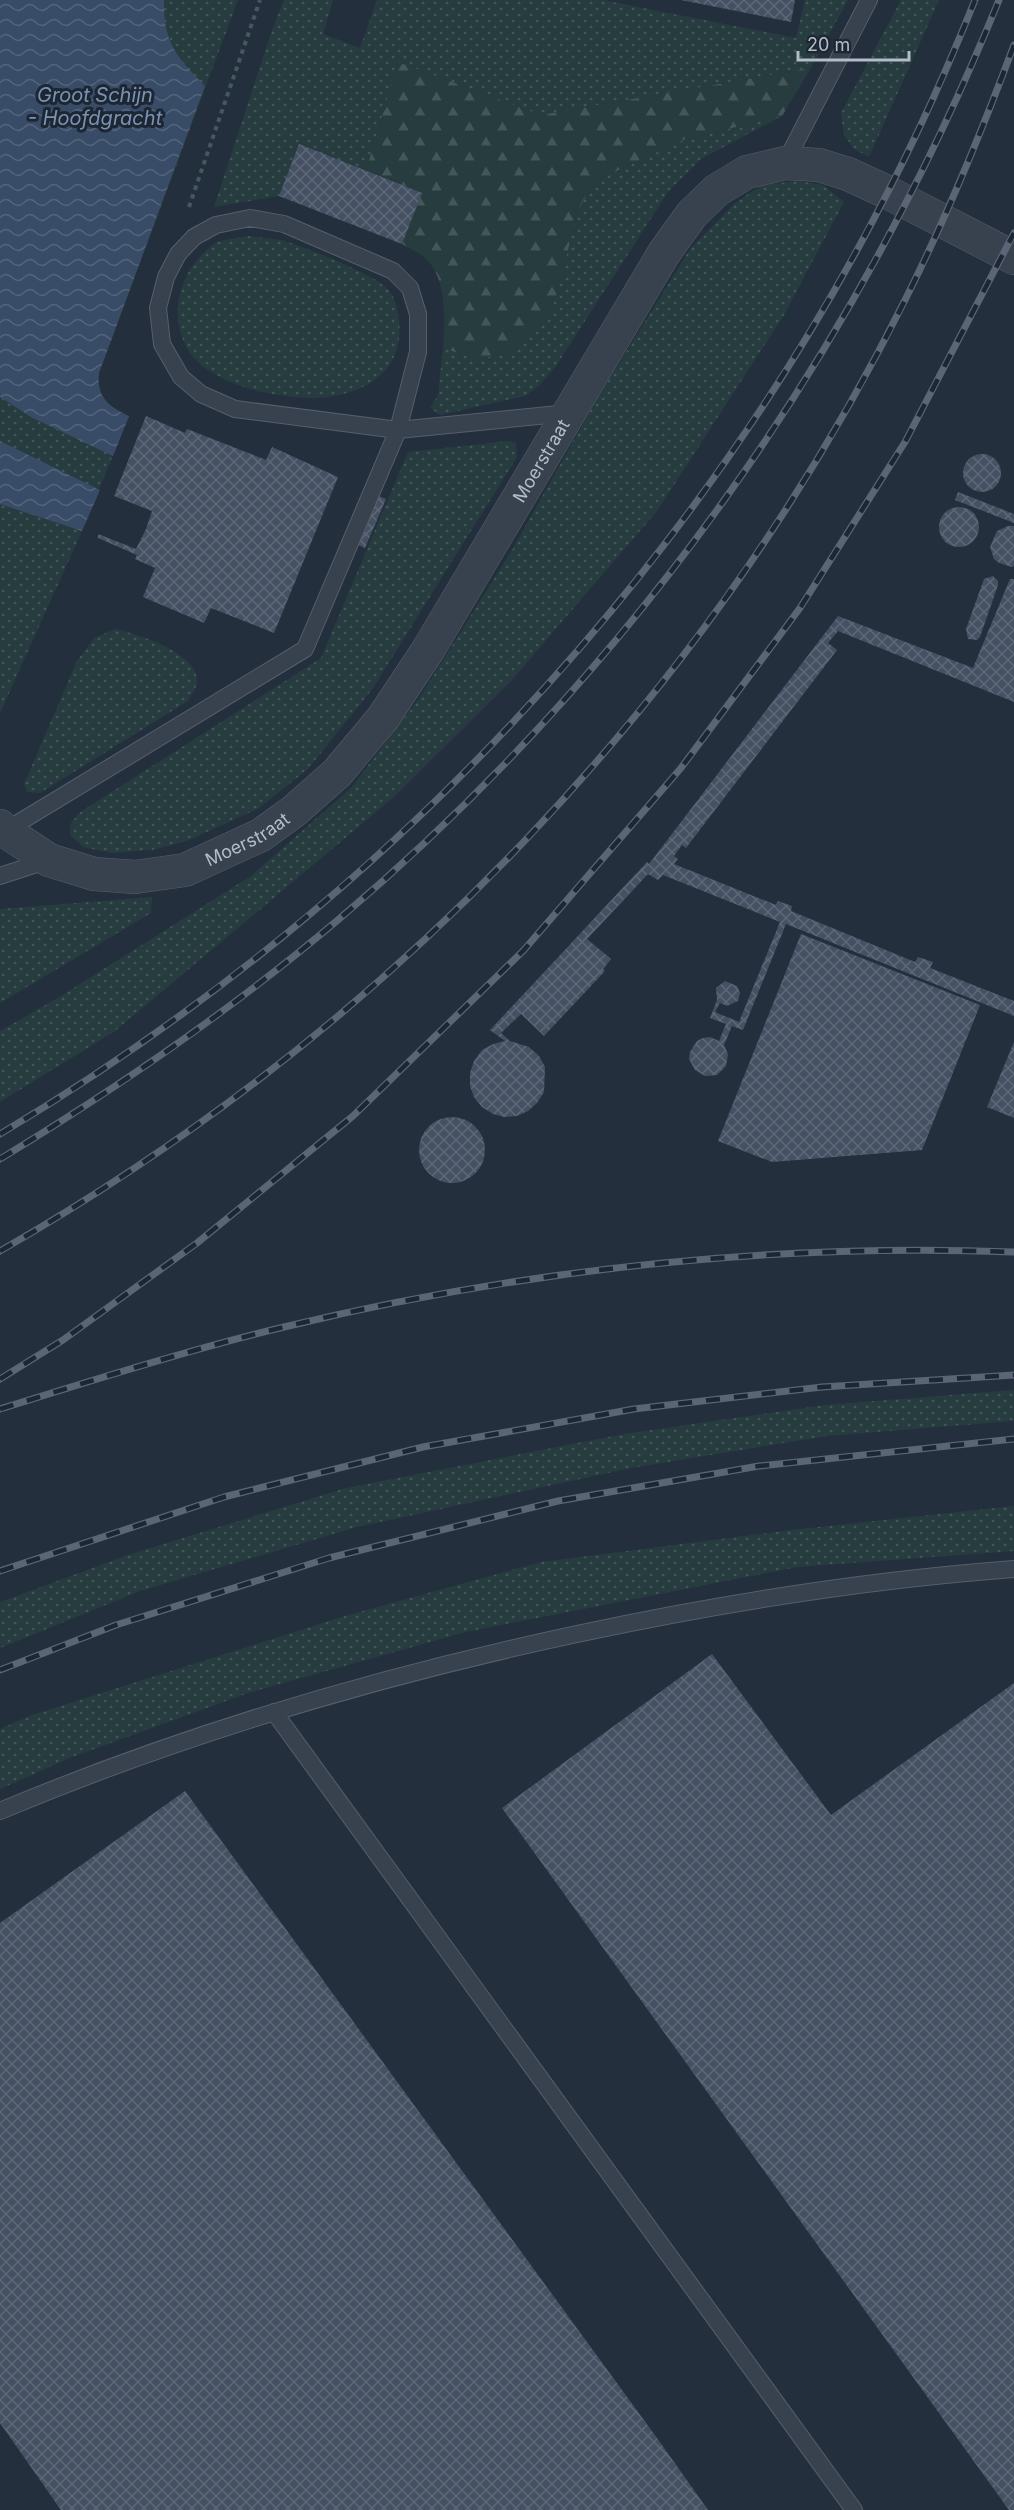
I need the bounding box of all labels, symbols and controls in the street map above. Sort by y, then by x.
scale bar [798,24,909,62]
text: 20 m [807,34,850,55]
water label: Groot Schijn - Hoofdgracht [28,83,163,130]
street label: Moerstraat [508,415,573,506]
street label: Moerstraat [202,808,293,870]

